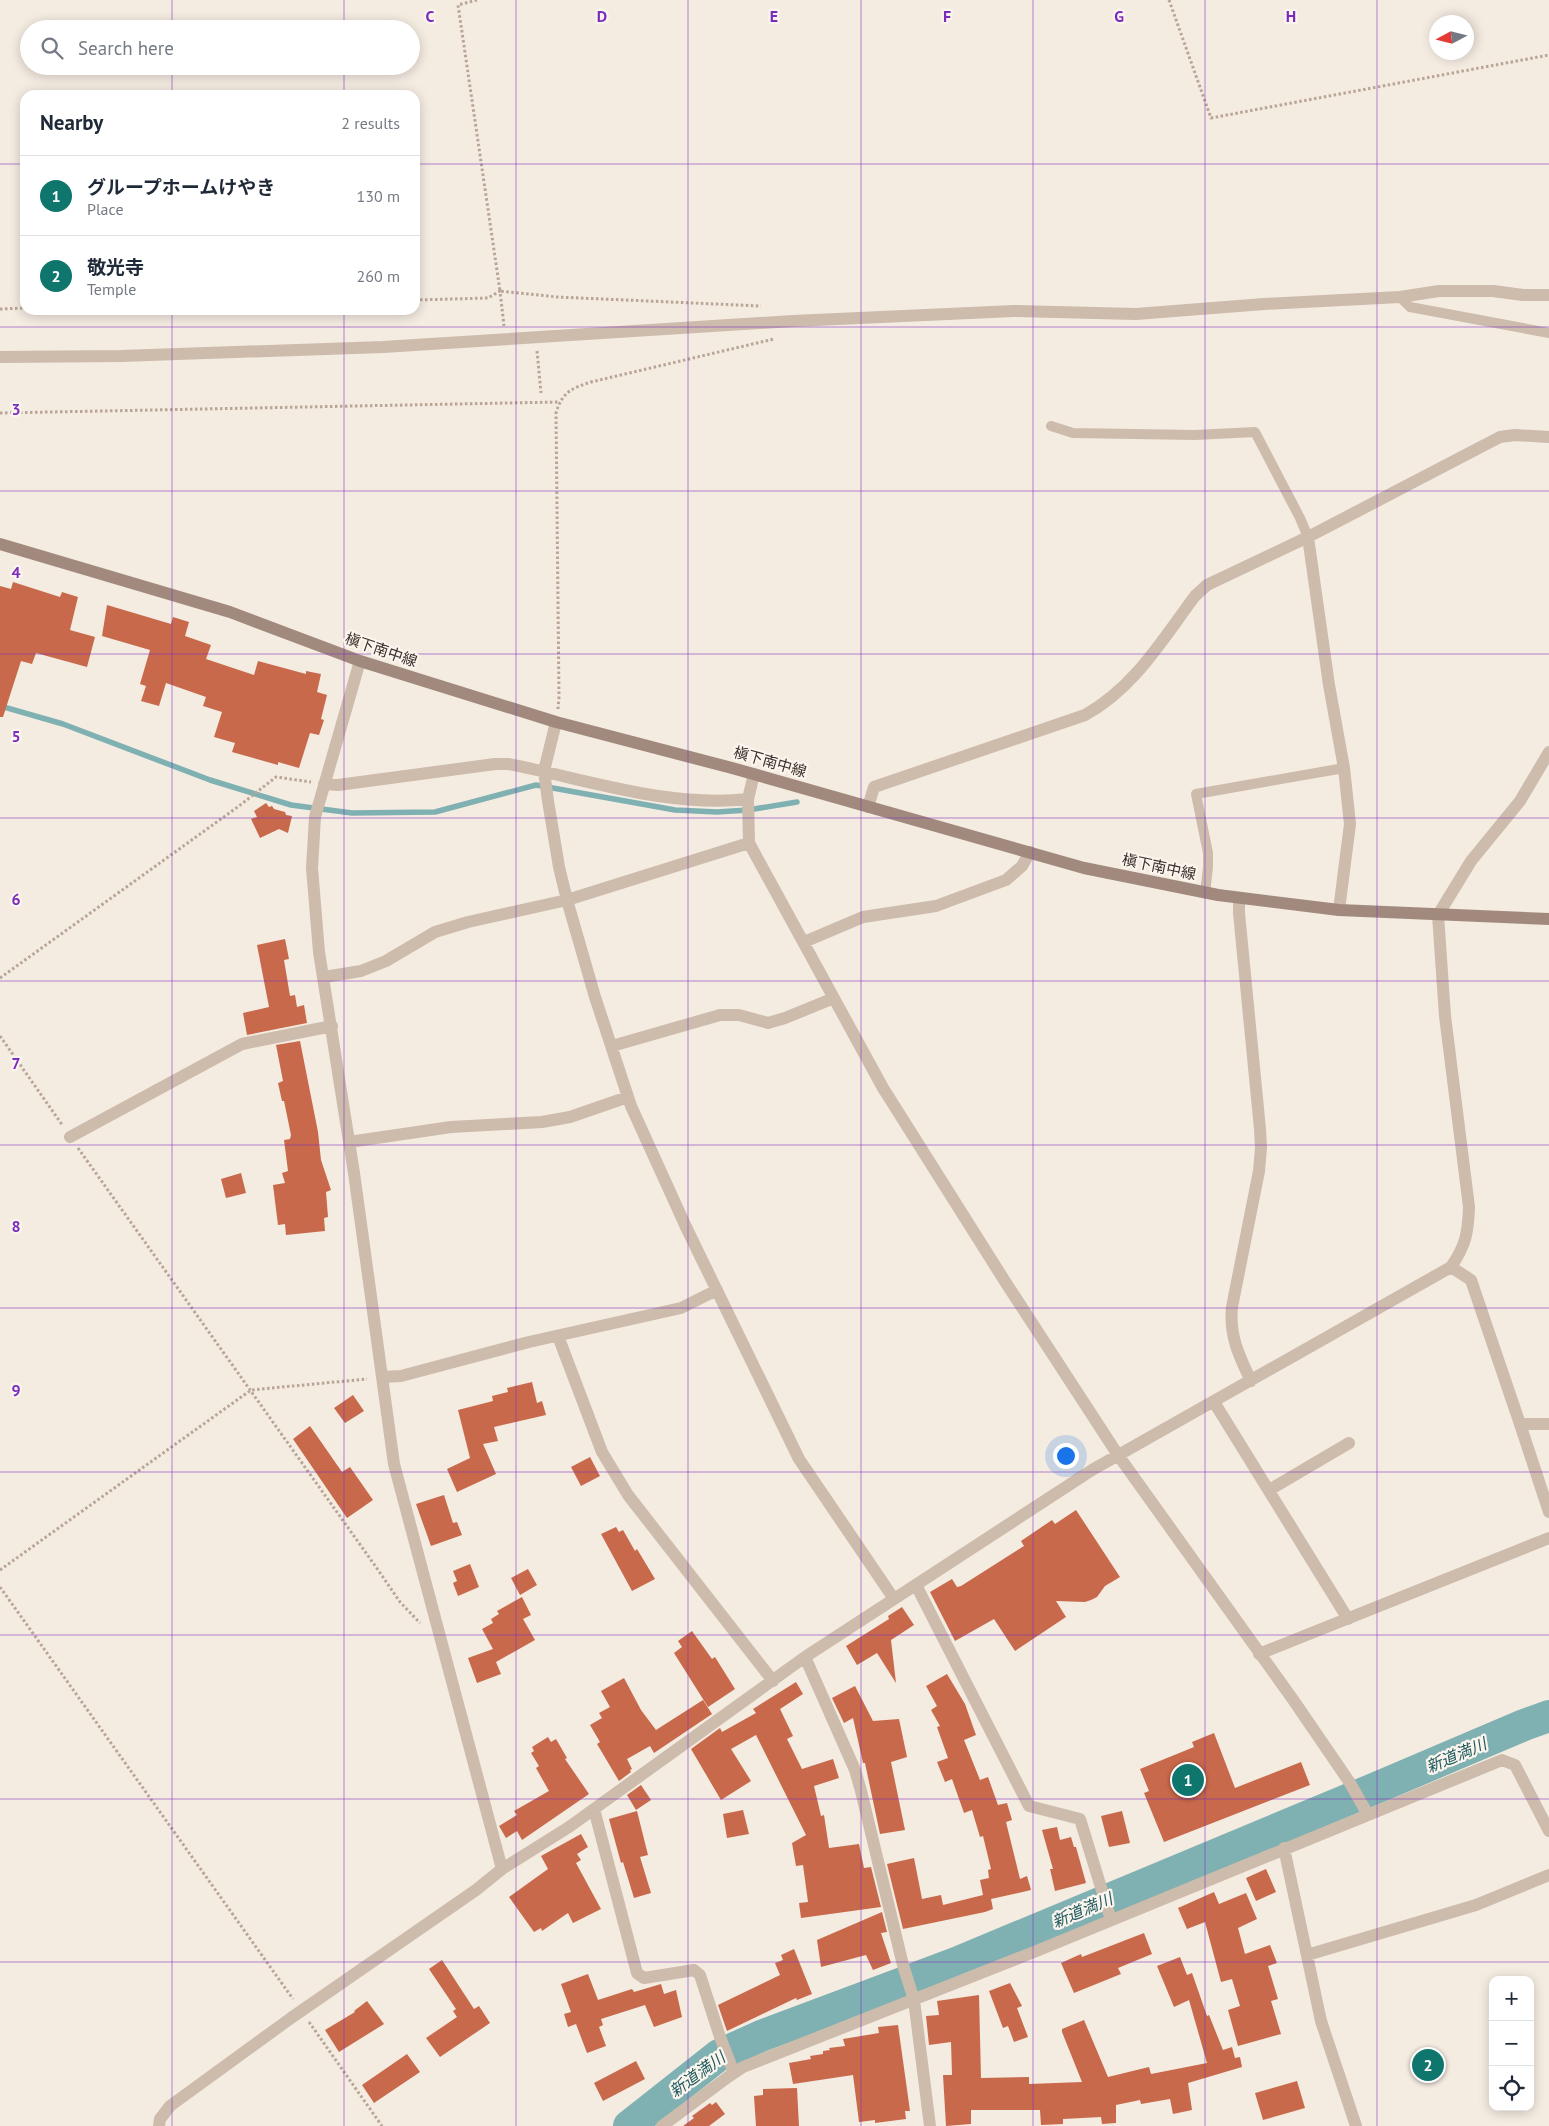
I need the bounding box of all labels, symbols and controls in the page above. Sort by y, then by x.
text: C [426,6,435,26]
text: D [597,6,607,26]
text: E [770,6,778,26]
text: F [943,6,951,26]
text: G [1114,6,1124,26]
text: H [1286,6,1296,26]
north arrow [1429,15,1474,60]
search box [20,20,420,75]
icon: search [38,34,66,62]
text: Search here [78,36,174,60]
text: Nearby [40,109,103,136]
text: 2 results [341,113,400,133]
text: グループホームけやき [87,175,275,199]
text: 1 [51,186,61,206]
text: 130 m [357,186,400,206]
text: Place [87,199,124,219]
text: 敬光寺 [87,255,144,279]
text: 2 [51,266,61,286]
text: 260 m [357,266,400,286]
text: Temple [87,279,136,299]
text: 3 [11,399,21,419]
text: 4 [11,562,21,582]
street label: 槇下南中線 [343,628,420,671]
text: 5 [11,726,21,746]
street label: 槇下南中線 [731,742,809,781]
street label: 槇下南中線 [1120,849,1198,884]
text: 6 [11,889,21,909]
text: 7 [11,1053,21,1073]
text: 8 [11,1216,21,1236]
text: 9 [11,1380,21,1400]
your location [1053,1443,1079,1469]
water label: 新道満川 [1423,1733,1491,1777]
pin: 1 [1172,1761,1204,1799]
water label: 新道満川 [1049,1888,1117,1932]
map controls [1489,1976,1534,2111]
button: + [1489,1976,1534,2021]
button: − [1489,2021,1534,2066]
water label: 新道満川 [665,2046,730,2101]
pin: 2 [1412,2046,1444,2084]
button: locate [1489,2066,1534,2111]

